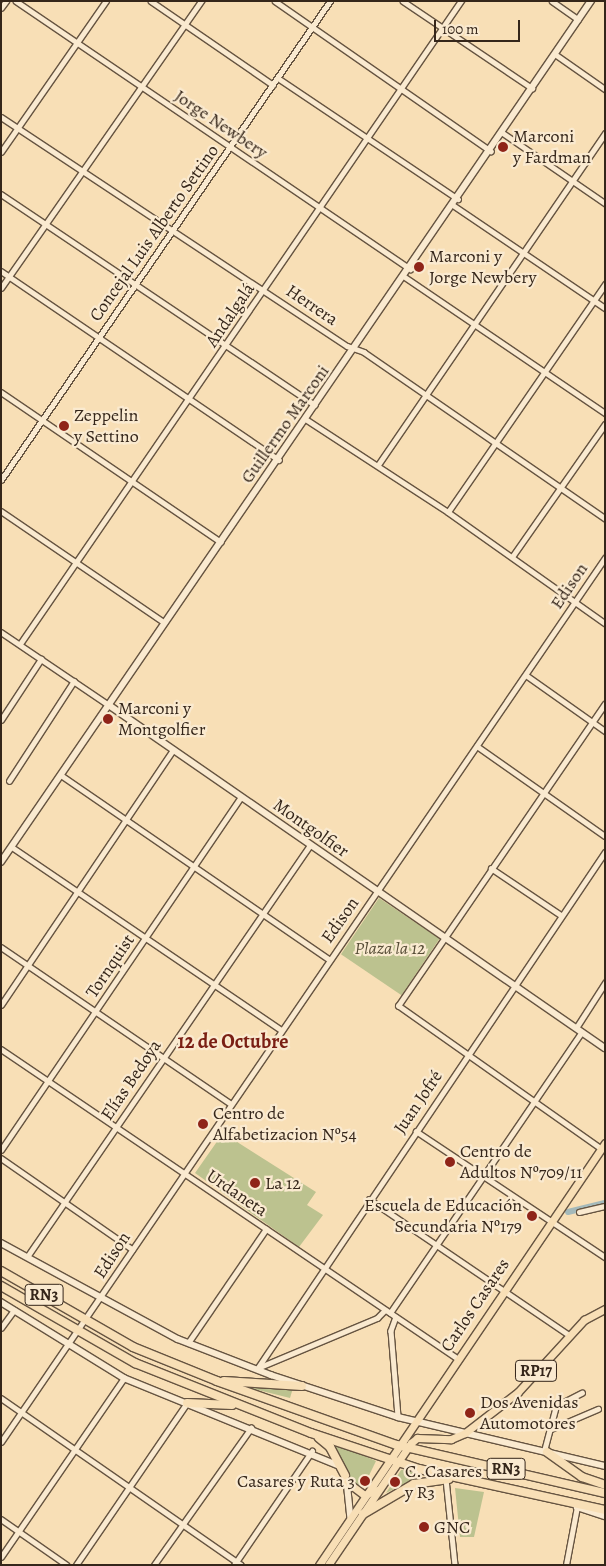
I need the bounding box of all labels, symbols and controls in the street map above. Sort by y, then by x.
scale bar [436,10,522,42]
text: 100 m [442,19,479,39]
street label: Jorge Newbery [170,85,272,163]
place label: Marconi y Fardman [513,126,591,168]
street label: Concejal Luis Alberto Settino [85,140,223,326]
marker: Marconi y Fardman [497,141,509,153]
place label: Marconi y Jorge Newbery [429,246,536,288]
marker: Marconi y Jorge Newbery [413,261,425,273]
street label: Andalgalá [201,279,259,351]
street label: Herrera [282,280,342,330]
street label: Guillermo Marconi [236,361,334,487]
place label: Zeppelin y Settino [74,405,139,448]
marker: Zeppelin y Settino [58,420,70,432]
street label: Edison [546,559,592,613]
place label: Marconi y Montgolfier [118,698,206,741]
marker: Marconi y Montgolfier [102,713,114,725]
street label: Montgolfier [269,794,353,862]
street label: Edison [317,893,363,947]
street label: Tornquist [81,930,139,1002]
park label: Plaza la 12 [355,937,425,959]
district label: 12 de Octubre [178,1029,288,1053]
street label: Elías Bedoya [96,1036,166,1124]
street label: Juan Jofré [389,1066,447,1138]
place label: Centro de Alfabetizacion Nº54 [213,1103,357,1146]
marker: Centro de Alfabetizacion Nº54 [197,1118,209,1130]
place label: Centro de Adultos Nº709/11 [460,1141,582,1184]
marker: Centro de Adultos Nº709/11 [444,1156,456,1168]
street label: Urdaneta [202,1165,272,1221]
place label: La 12 [265,1172,301,1194]
marker: La 12 [249,1177,261,1189]
place label: Escuela de Educación Secundaria Nº179 [364,1195,522,1238]
marker: Escuela de Educación Secundaria Nº179 [526,1210,538,1222]
street label: Edison [89,1228,135,1282]
street label: Carlos Casares [436,1254,514,1356]
road number: RN3 [24,1282,64,1308]
road number: RP17 [515,1358,557,1384]
place label: Dos Avenidas Automotores [480,1392,579,1435]
marker: Dos Avenidas Automotores [464,1407,476,1419]
road number: RN3 [486,1456,526,1482]
place label: C. Casares y R3 [405,1461,483,1504]
place label: Casares y Ruta 3 [237,1470,355,1492]
marker: Casares y Ruta 3 [359,1475,371,1487]
marker: C. Casares y R3 [389,1476,401,1488]
place label: GNC [434,1516,470,1538]
marker: GNC [418,1521,430,1533]

